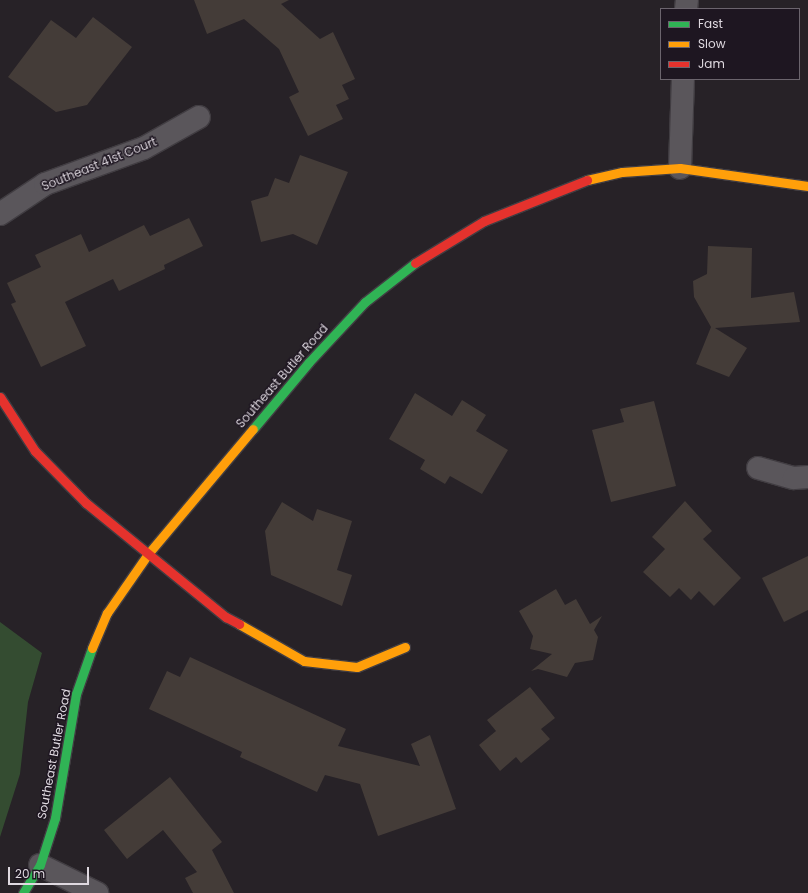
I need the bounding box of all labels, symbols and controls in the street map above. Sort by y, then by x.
legend [660,8,800,80]
text: Fast [698,15,723,32]
text: Slow [698,35,726,52]
text: Jam [698,55,725,72]
street label: Southeast 41st Court [39,134,159,194]
street label: Southeast Butler Road [233,321,331,431]
street label: Southeast Butler Road [34,688,74,820]
scale bar [10,859,91,885]
text: 20 m [15,865,45,882]

